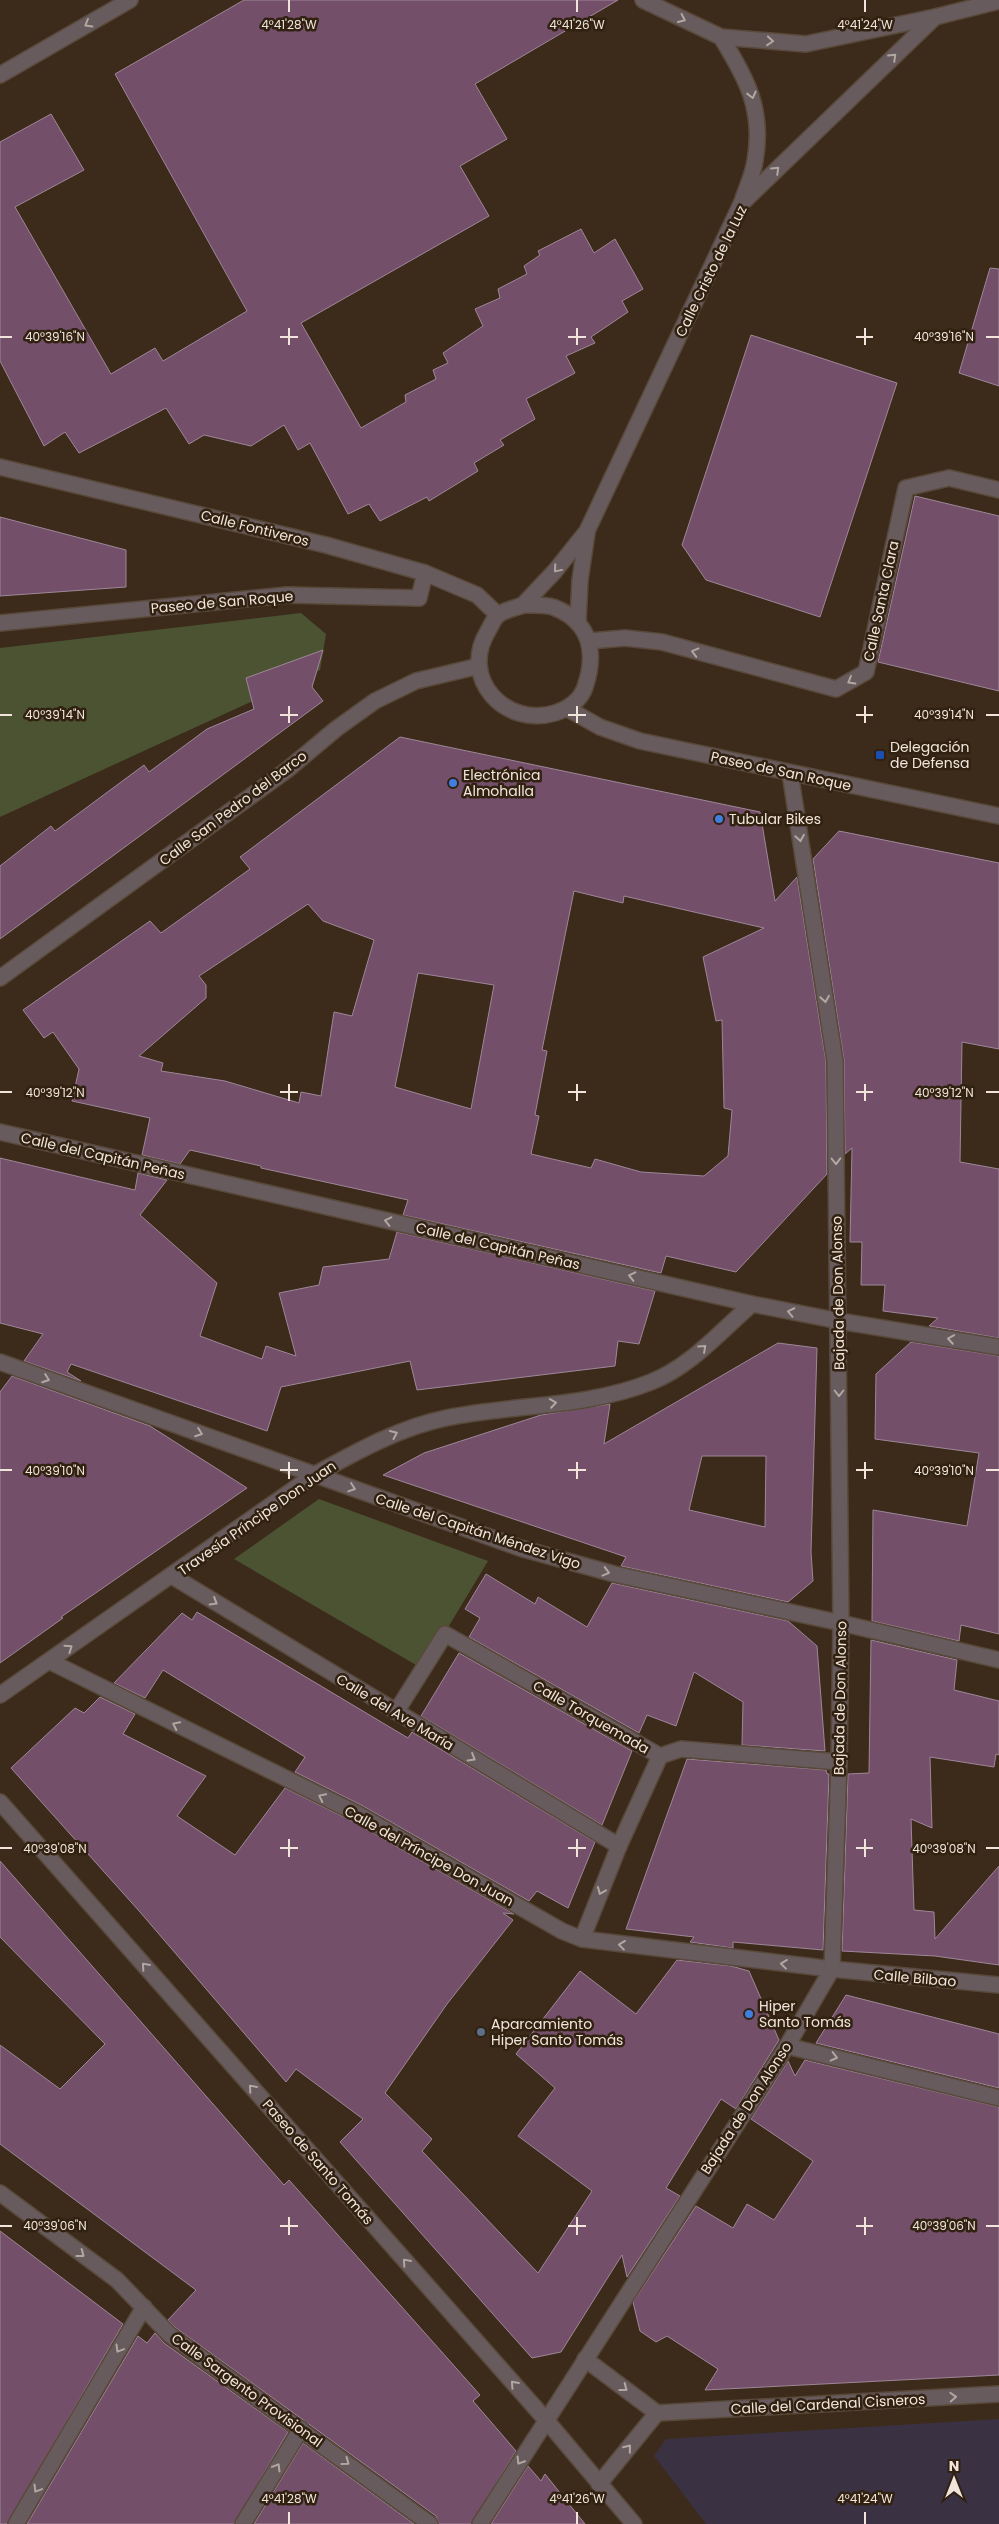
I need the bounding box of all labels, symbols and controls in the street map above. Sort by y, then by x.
one-way arrow [677,12,686,23]
text: 4°41'28"W [261,16,317,33]
text: 4°41'26"W [549,16,605,33]
text: 4°41'24"W [837,16,893,33]
one-way arrow [84,18,93,28]
one-way arrow [766,35,774,46]
one-way arrow [887,54,896,63]
one-way arrow [746,91,757,100]
one-way arrow [771,167,780,176]
street label: Calle Cristo de la Luz [670,202,752,340]
text: 40°39'16"N [25,328,85,345]
text: 40°39'16"N [914,328,974,345]
street label: Calle Fontiveros [199,505,311,551]
street label: Calle Santa Clara [858,539,904,663]
one-way arrow [554,563,562,572]
street label: Paseo de San Roque [150,586,294,618]
one-way arrow [692,647,700,657]
one-way arrow [847,675,856,685]
text: 40°39'14"N [25,706,85,723]
text: 40°39'14"N [914,706,974,723]
place label: Delegación de Defensa [890,737,970,773]
street label: Calle San Pedro del Barco [155,746,311,870]
street label: Paseo de San Roque [709,746,853,796]
marker: Delegación de Defensa [874,749,886,761]
place label: Electrónica Almohalla [463,765,540,801]
marker: Electrónica Almohalla [447,777,459,789]
place label: Tubular Bikes [729,809,821,829]
marker: Tubular Bikes [713,813,725,825]
one-way arrow [794,835,805,843]
one-way arrow [819,995,830,1003]
text: 40°39'12"N [25,1084,85,1101]
text: 40°39'12"N [914,1084,974,1101]
street label: Calle del Capitán Peñas [19,1127,187,1185]
one-way arrow [831,1157,842,1165]
one-way arrow [384,1216,393,1227]
street label: Bajada de Don Alonso [827,1216,849,1370]
street label: Calle del Capitán Peñas [414,1217,582,1275]
one-way arrow [628,1271,637,1282]
one-way arrow [786,1307,795,1317]
one-way arrow [946,1335,955,1345]
one-way arrow [697,1345,706,1354]
one-way arrow [41,1373,50,1383]
one-way arrow [834,1390,844,1398]
one-way arrow [549,1398,557,1409]
one-way arrow [194,1427,203,1437]
one-way arrow [389,1429,398,1440]
street label: Travesía Príncipe Don Juan [174,1456,340,1580]
text: 40°39'10"N [25,1462,85,1479]
text: 40°39'10"N [914,1462,974,1479]
one-way arrow [347,1482,356,1492]
street label: Calle del Capitán Méndez Vigo [373,1488,583,1574]
one-way arrow [601,1566,610,1577]
one-way arrow [208,1595,217,1605]
street label: Bajada de Don Alonso [829,1621,851,1775]
one-way arrow [63,1645,73,1654]
street label: Calle del Ave María [332,1669,458,1755]
street label: Calle Torquemada [529,1676,653,1758]
one-way arrow [172,1721,181,1731]
one-way arrow [467,1752,476,1762]
one-way arrow [318,1792,327,1803]
street label: Calle del Príncipe Don Juan [341,1801,517,1911]
text: 40°39'08"N [23,1840,87,1857]
text: 40°39'08"N [912,1840,976,1857]
one-way arrow [596,1887,606,1895]
one-way arrow [618,1940,626,1951]
one-way arrow [779,1959,787,1970]
one-way arrow [141,1963,150,1972]
street label: Calle Bilbao [873,1964,957,1992]
place label: Hiper Santo Tomás [759,1996,851,2032]
marker: Hiper Santo Tomás [743,2008,755,2020]
place label: Aparcamiento Hiper Santo Tomás [491,2014,623,2050]
marker: Aparcamiento Hiper Santo Tomás [475,2026,487,2038]
street label: Bajada de Don Alonso [696,2038,796,2178]
one-way arrow [830,2051,839,2062]
one-way arrow [249,2084,258,2093]
street label: Paseo de Santo Tomás [258,2095,378,2229]
text: 40°39'06"N [23,2217,87,2234]
text: 40°39'06"N [912,2217,976,2234]
one-way arrow [75,2248,84,2256]
one-way arrow [403,2259,412,2268]
street label: Calle Sargento Provisional [167,2328,327,2452]
one-way arrow [116,2343,126,2352]
one-way arrow [510,2381,519,2390]
one-way arrow [618,2382,628,2391]
street label: Calle del Cardenal Cisneros [730,2389,926,2419]
one-way arrow [949,2392,957,2402]
one-way arrow [623,2445,632,2454]
north arrow [929,2454,979,2504]
one-way arrow [340,2456,350,2465]
one-way arrow [517,2456,526,2465]
text: N [949,2456,959,2476]
one-way arrow [271,2464,280,2473]
one-way arrow [33,2483,43,2492]
text: 4°41'28"W [261,2490,317,2507]
text: 4°41'26"W [549,2490,605,2507]
text: 4°41'24"W [837,2490,893,2507]

